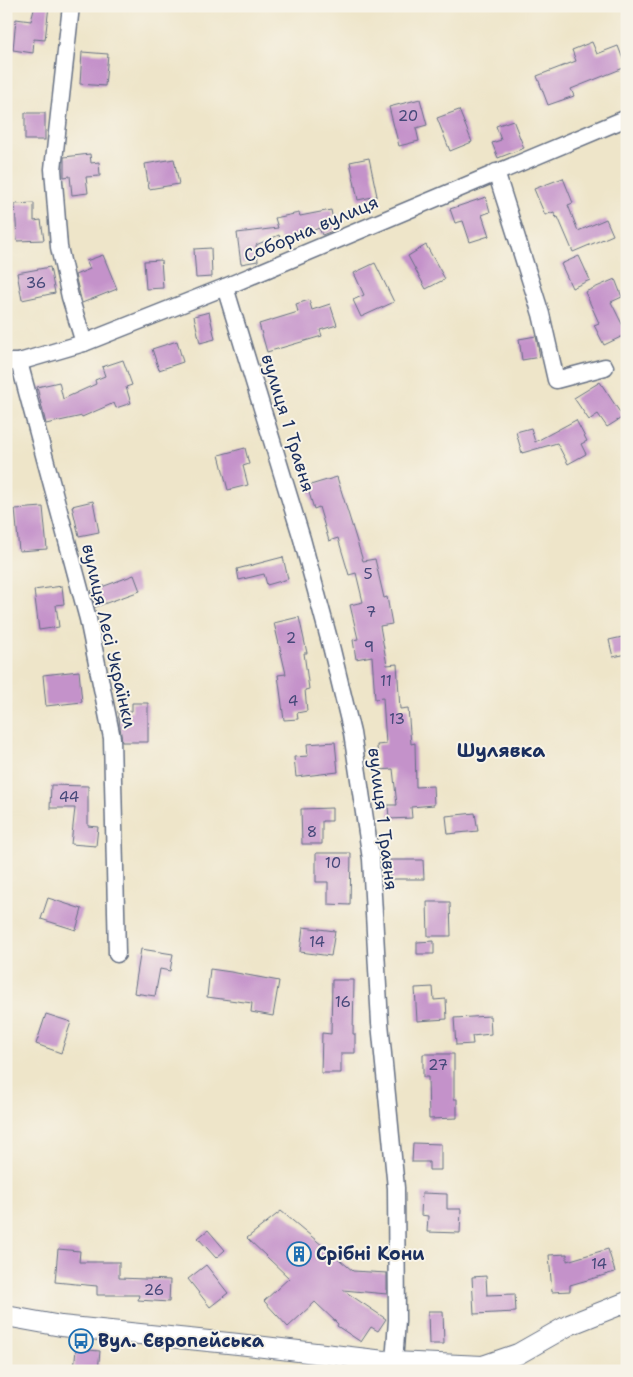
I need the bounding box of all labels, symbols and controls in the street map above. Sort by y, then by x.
house number: 20 [398,106,418,126]
street label: Соборна вулиця [240,190,382,268]
house number: 36 [26,273,46,293]
street label: вулиця 1 Травня [256,351,320,495]
street label: вулиця Лесі Українки [76,541,142,731]
house number: 5 [363,564,373,584]
house number: 7 [366,602,376,622]
house number: 2 [286,628,296,648]
house number: 9 [364,637,374,657]
house number: 11 [380,671,392,691]
house number: 4 [288,691,298,711]
house number: 13 [389,709,405,729]
district label: Шулявка [457,738,545,763]
street label: вулиця 1 Травня [362,746,404,892]
house number: 44 [59,787,79,807]
house number: 8 [307,822,317,842]
house number: 10 [325,853,341,873]
house number: 14 [309,932,325,952]
house number: 16 [335,992,351,1012]
house number: 27 [428,1055,448,1075]
building icon: Срібні Кони [286,1241,312,1267]
place label: Срібні Кони [316,1242,425,1266]
house number: 14 [591,1254,607,1274]
house number: 26 [144,1280,164,1300]
bus stop icon: Вул. Європейська [68,1328,94,1354]
place label: Вул. Європейська [98,1329,265,1353]

